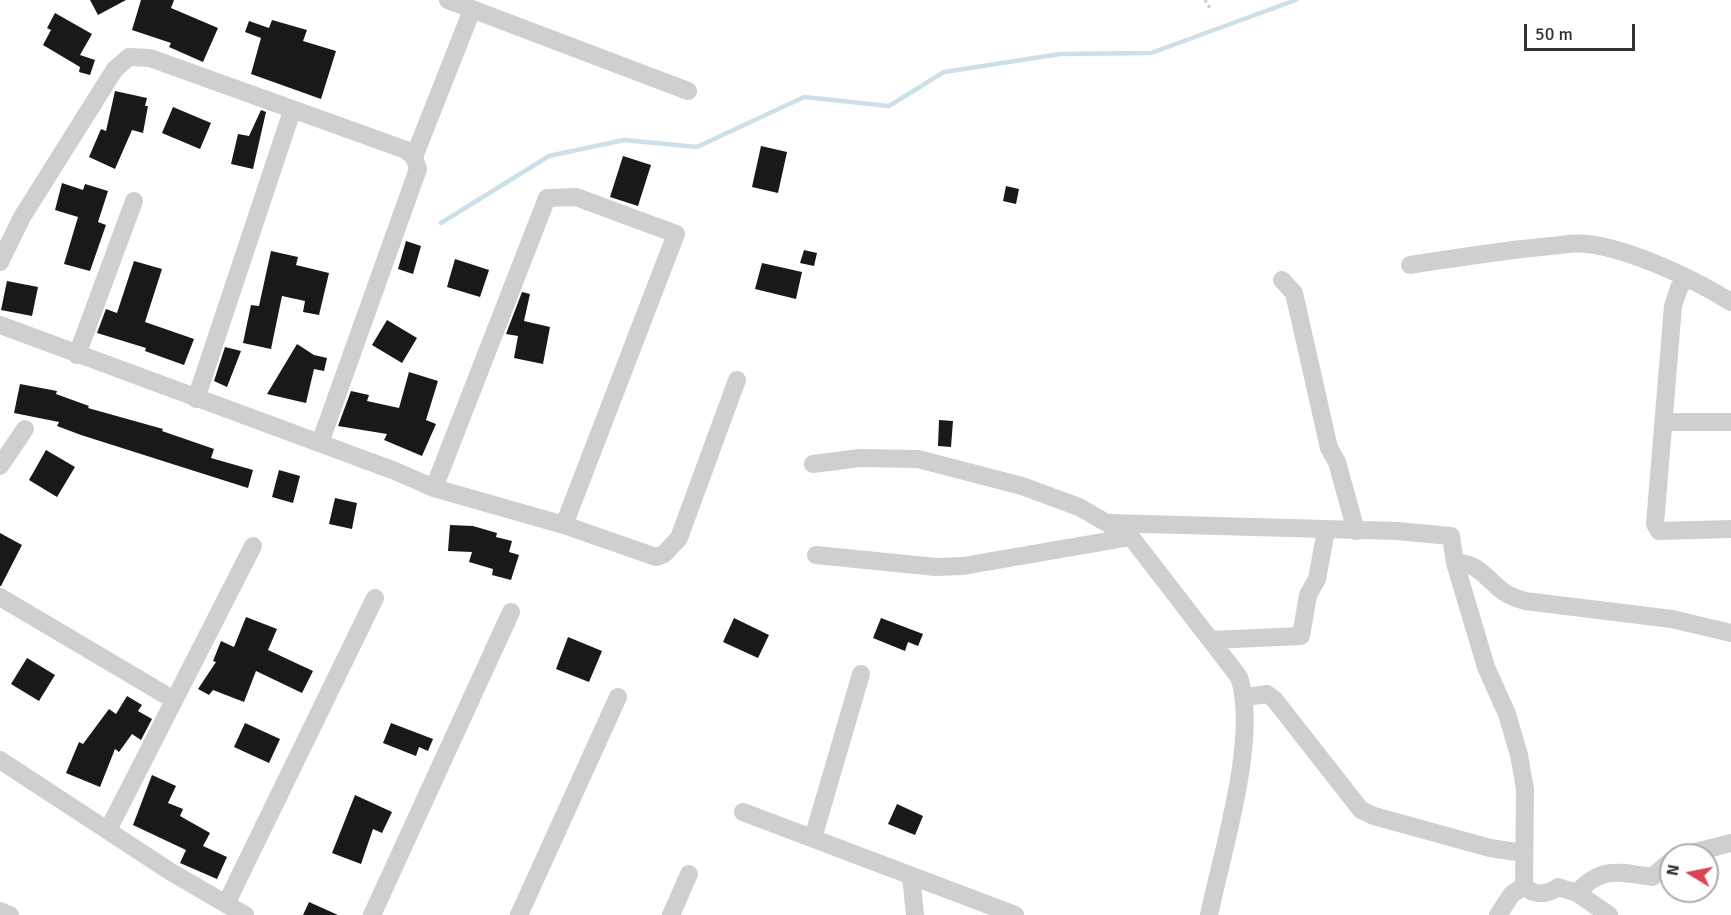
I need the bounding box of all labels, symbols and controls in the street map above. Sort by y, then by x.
scale bar [1527,12,1638,50]
text: 50 m [1535,23,1573,45]
north arrow [1659,843,1719,903]
text: N [1662,863,1684,877]

